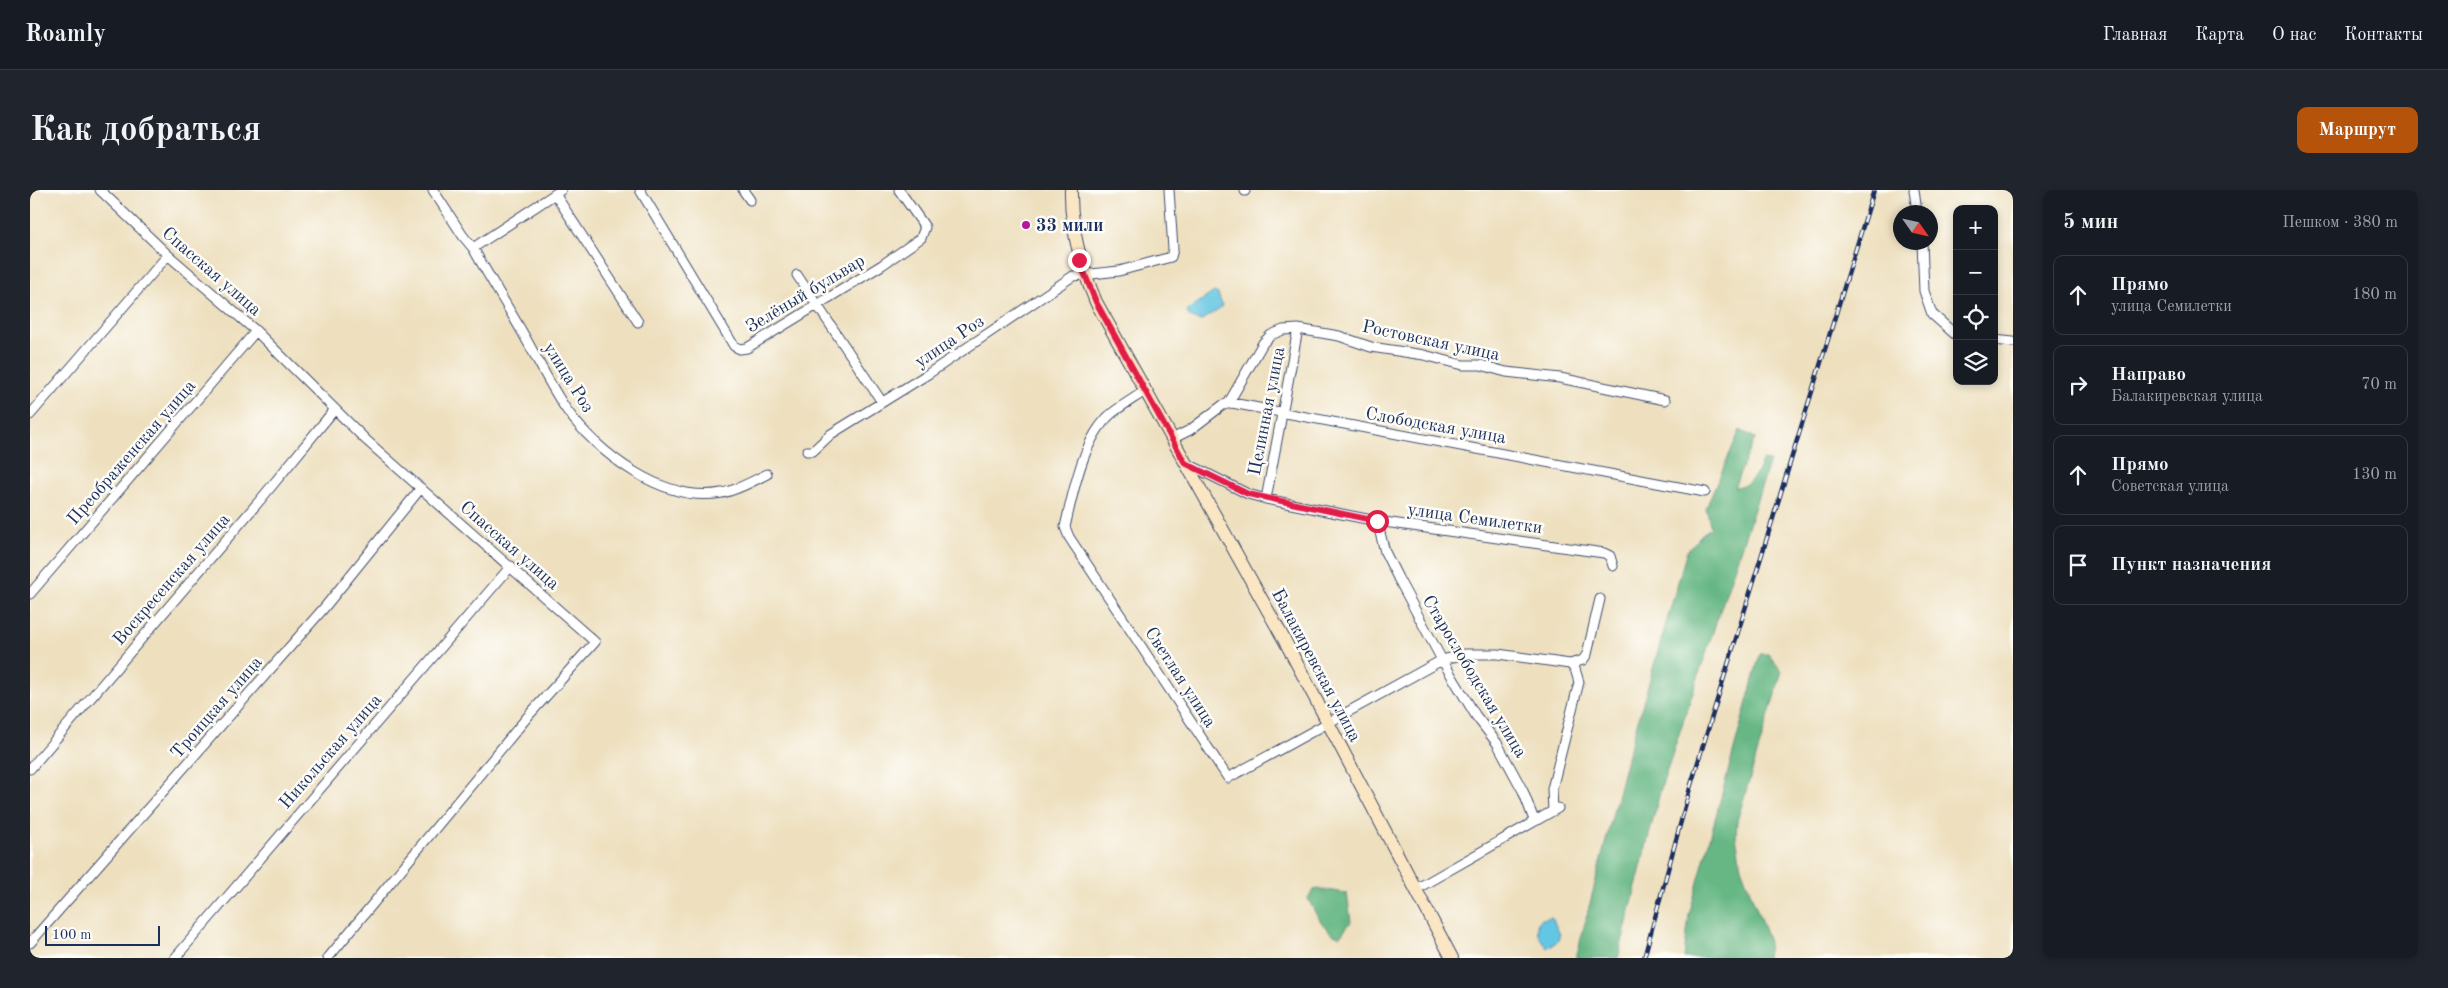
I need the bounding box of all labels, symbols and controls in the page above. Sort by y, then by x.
text: Roamly [25,23,106,47]
text: Главная [2103,26,2167,44]
text: Карта [2195,26,2244,44]
text: О нас [2272,26,2316,44]
text: Контакты [2344,26,2423,44]
button: Маршрут [2297,107,2418,153]
text: Как добраться [30,113,261,148]
north arrow [1893,205,1938,250]
map controls [1953,205,1998,385]
button: + [1953,205,1998,250]
text: 5 мин [2063,212,2118,233]
text: Пешком · 380 m [2282,215,2398,231]
place label: 33 мили [1036,217,1103,235]
marker: 33 мили [1020,219,1032,231]
street label: Спасская улица [158,224,264,320]
route end [1068,249,1091,272]
button: − [1953,250,1998,295]
street label: Зелёный бульвар [743,251,868,336]
text: Прямо [2111,276,2169,295]
icon: ahead [2064,281,2092,309]
text: 180 m [2352,287,2397,303]
button: locate [1953,295,1998,340]
text: улица Семилетки [2111,299,2232,315]
street label: улица Роз [912,312,988,371]
street label: Ростовская улица [1360,318,1501,364]
street label: улица Роз [540,339,597,416]
button: layers [1953,340,1998,385]
street label: Целинная улица [1246,345,1288,477]
text: Направо [2111,366,2186,385]
icon: right [2064,371,2092,399]
street label: Преображенская улица [64,377,199,528]
text: 70 m [2361,377,2397,393]
text: Балакиревская улица [2111,389,2263,405]
street label: Слободская улица [1364,405,1508,447]
text: Прямо [2111,456,2169,475]
icon: ahead [2064,461,2092,489]
text: 130 m [2352,467,2397,483]
text: Советская улица [2111,479,2229,495]
street label: Спасская улица [456,498,562,594]
street label: улица Семилетки [1406,501,1543,537]
street label: Воскресенская улица [110,510,234,649]
route start [1366,510,1389,533]
icon: arrive [2064,551,2092,579]
text: Пункт назначения [2111,556,2271,575]
street label: Балакиревская улица [1268,586,1364,745]
street label: Старослободская улица [1419,592,1530,761]
street label: Светлая улица [1141,624,1219,731]
street label: Троицкая улица [168,653,266,762]
street label: Никольская улица [276,691,385,812]
scale bar [45,923,160,946]
text: 100 m [52,928,91,942]

